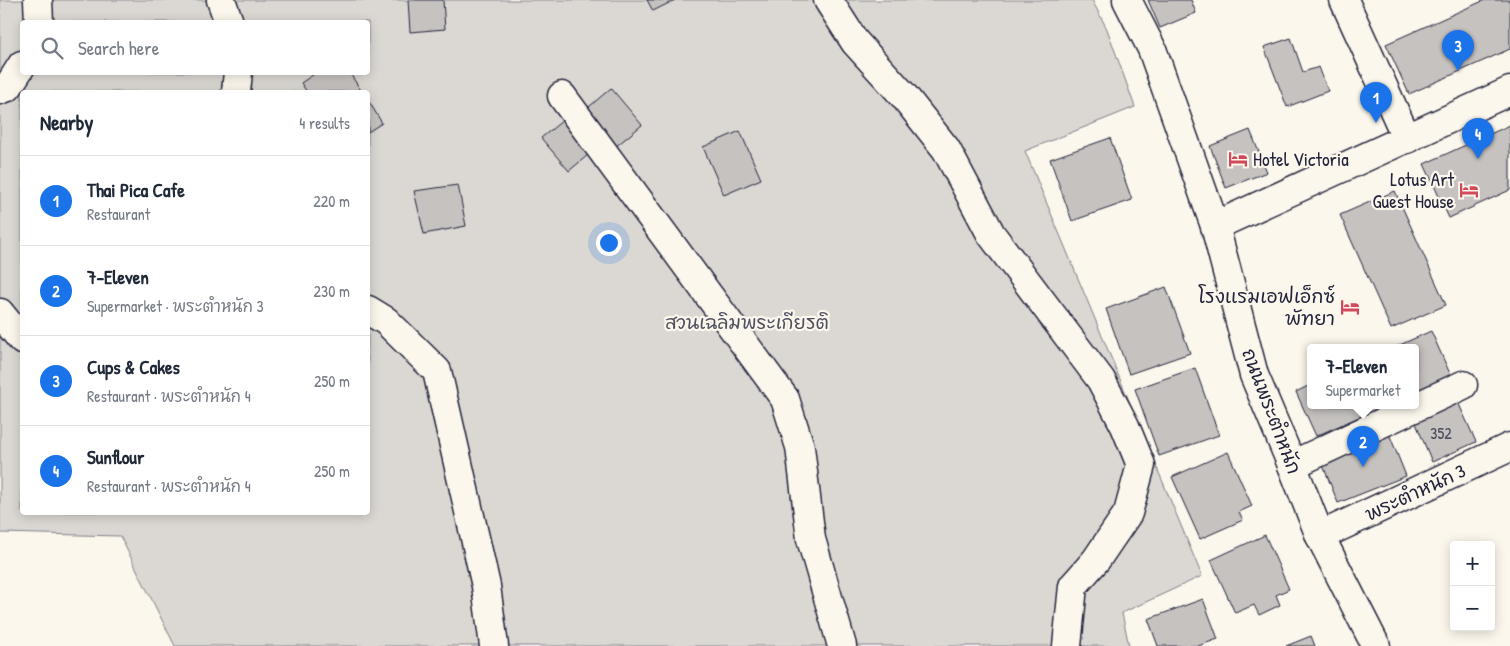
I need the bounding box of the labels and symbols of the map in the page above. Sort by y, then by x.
pin: 3 [1442,30,1474,71]
pin: 1 [1360,82,1392,123]
pin: 4 [1462,118,1494,159]
place label: Hotel Victoria [1253,146,1349,172]
hotel icon: Hotel Victoria [1227,148,1249,170]
place label: Lotus Art Guest House [1372,166,1454,214]
hotel icon: Lotus Art Guest House [1458,179,1480,201]
your location [596,230,622,256]
place label: โรงแรมเอฟเอ็กซ์ พัทยา [1198,283,1335,331]
hotel icon: โรงแรมเอฟเอ็กซ์ พัทยา [1339,296,1361,318]
park label: สวนเฉลิมพระเกียรติ [665,309,829,335]
street label: ถนนพระตำหนัก [1236,344,1308,478]
house number: 352 [1430,422,1452,444]
pin: 2 [1347,426,1379,467]
street label: พระตำหนัก 3 [1360,457,1470,527]

